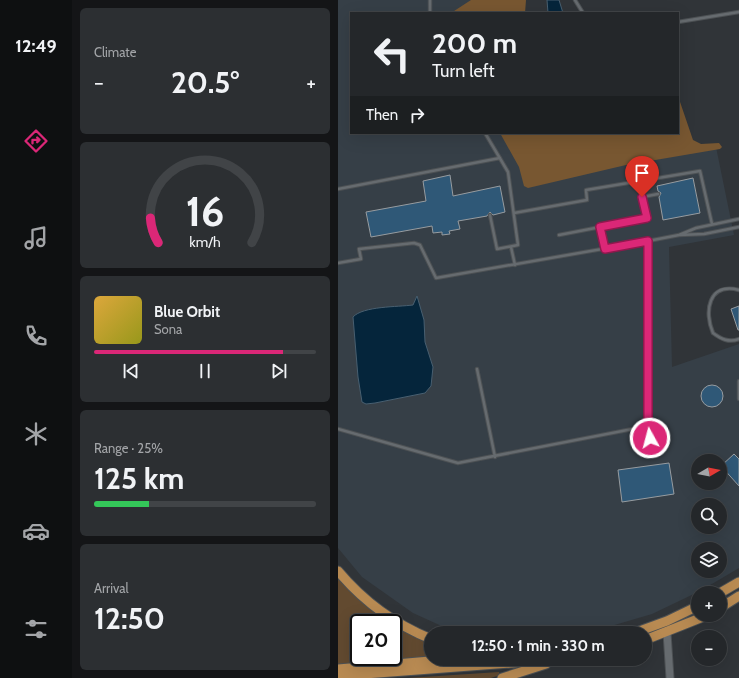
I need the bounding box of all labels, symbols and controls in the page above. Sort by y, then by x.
text: 200 m [432,26,517,60]
icon: left [366,28,418,80]
text: 12:49 [15,35,57,57]
text: Climate [94,44,136,60]
text: Turn left [432,60,495,82]
text: 20.5° [171,64,239,101]
text: − [94,69,104,96]
text: + [306,69,316,96]
icon: right [406,104,428,126]
text: Then [366,106,398,124]
icon: directions [22,127,50,155]
pin [625,156,659,197]
icon: arrive [631,162,653,184]
text: 16 [186,186,224,236]
icon: music [22,224,50,252]
text: km/h [189,233,221,251]
text: Blue Orbit [154,303,220,321]
text: Sona [154,321,182,337]
icon: phone [22,322,50,350]
icon: previous [120,360,142,382]
icon: pause [194,360,216,382]
icon: next [268,360,290,382]
position arrow [629,417,671,459]
icon: climate [22,420,50,448]
text: Range · 25% [94,440,163,456]
north arrow [691,454,727,490]
map controls [691,454,727,666]
text: 125 km [94,460,184,497]
button: search [691,498,727,534]
icon: car [22,517,50,545]
button: layers [691,542,727,578]
text: Arrival [94,580,129,596]
button: + [691,586,727,622]
text: 12:50 [94,600,165,637]
speed limit sign: 20 [350,614,402,666]
icon: filters [22,615,50,643]
button: − [691,630,727,666]
text: 12:50 · 1 min · 330 m [472,637,604,655]

